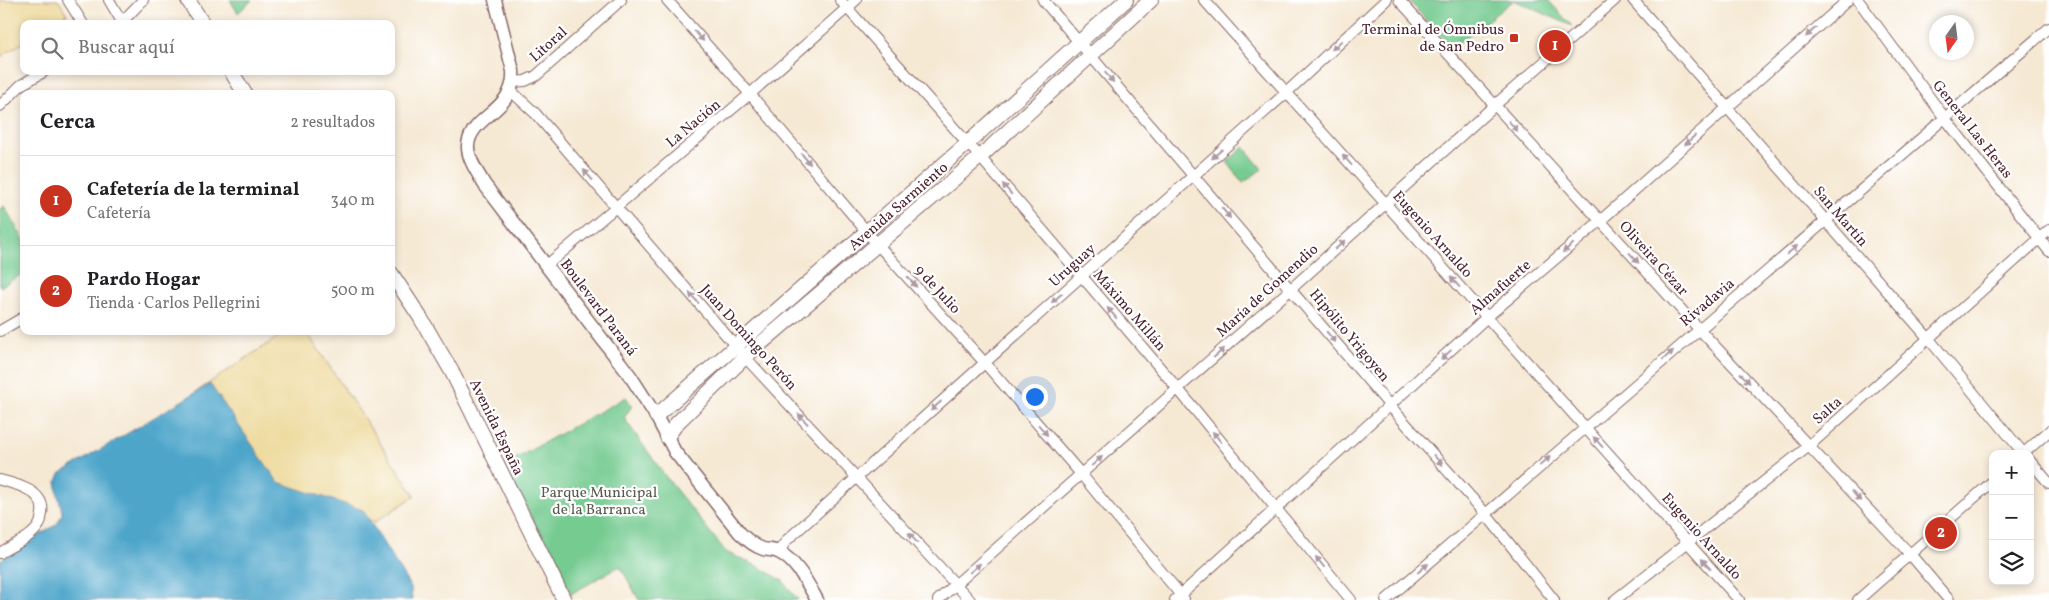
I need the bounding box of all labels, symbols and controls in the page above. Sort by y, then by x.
north arrow [1929,15,1974,60]
search box [20,20,395,75]
place label: Terminal de Ómnibus de San Pedro [1362,20,1504,58]
street label: Litoral [526,23,572,68]
pin: 1 [1539,27,1571,65]
one-way arrow [1805,27,1818,38]
one-way arrow [693,30,705,42]
marker: Terminal de Ómnibus de San Pedro [1508,32,1520,44]
icon: search [38,34,66,62]
text: Buscar aquí [78,35,175,61]
one-way arrow [1332,39,1344,51]
one-way arrow [1103,70,1114,83]
street label: General Las Heras [1927,76,2017,183]
street label: La Nación [662,95,726,153]
text: Cerca [40,108,95,137]
text: 2 resultados [290,112,375,134]
one-way arrow [1507,119,1519,131]
one-way arrow [1684,134,1696,146]
one-way arrow [1212,148,1224,160]
one-way arrow [800,153,811,165]
one-way arrow [1341,155,1353,167]
street label: Avenida Sarmiento [845,158,953,256]
one-way arrow [582,169,594,181]
text: Cafetería de la terminal [87,177,299,203]
one-way arrow [1001,182,1012,195]
street label: San Martín [1808,182,1872,252]
street label: Eugenio Arnaldo [1387,187,1477,283]
text: 1 [53,190,59,212]
text: 340 m [331,190,375,212]
text: Cafetería [87,203,151,225]
one-way arrow [1221,206,1232,219]
street label: Oliveira Cézar [1614,217,1692,301]
one-way arrow [1333,239,1345,251]
street label: Uruguay [1045,240,1101,293]
street label: María de Gomendio [1212,240,1324,343]
one-way arrow [1562,242,1574,253]
one-way arrow [1786,245,1798,256]
one-way arrow [1629,252,1640,265]
street label: Boulevard Paraná [554,255,641,361]
street label: Almafuerte [1466,256,1536,321]
street label: 9 de Julio [909,261,965,319]
street label: Máximo Millán [1088,266,1170,356]
text: Pardo Hogar [87,267,200,293]
street label: Rivadavia [1676,274,1740,332]
one-way arrow [906,276,918,288]
one-way arrow [1449,276,1461,288]
text: 2 [52,280,60,302]
text: 500 m [331,280,375,302]
street label: Juan Domingo Perón [695,280,801,396]
street label: Hipólito Yrigoyen [1304,285,1394,387]
one-way arrow [689,292,700,305]
one-way arrow [1052,292,1064,304]
text: Tienda · Carlos Pellegrini [87,293,260,315]
one-way arrow [1106,307,1118,319]
one-way arrow [1326,330,1337,343]
one-way arrow [1212,347,1224,359]
one-way arrow [1440,349,1452,361]
one-way arrow [1662,349,1674,361]
one-way arrow [1739,372,1751,384]
street label: Avenida España [463,376,528,479]
your location [1022,384,1048,410]
street label: Salta [1809,392,1847,430]
one-way arrow [930,400,942,412]
one-way arrow [797,413,809,425]
one-way arrow [1037,423,1049,435]
one-way arrow [1211,431,1222,444]
one-way arrow [1592,437,1604,449]
map controls [1989,450,2034,585]
button: + [1989,450,2034,495]
one-way arrow [1432,453,1444,465]
one-way arrow [1090,455,1103,466]
one-way arrow [1539,456,1552,467]
park label: Parque Municipal de la Barranca [541,483,657,521]
street label: Eugenio Arnaldo [1656,489,1746,585]
one-way arrow [1850,490,1862,502]
button: − [1989,495,2034,540]
pin: 2 [1925,514,1957,552]
one-way arrow [907,533,919,545]
button: layers [1989,540,2034,585]
one-way arrow [1314,556,1325,569]
one-way arrow [1701,557,1712,570]
one-way arrow [968,562,980,574]
one-way arrow [1416,562,1428,574]

